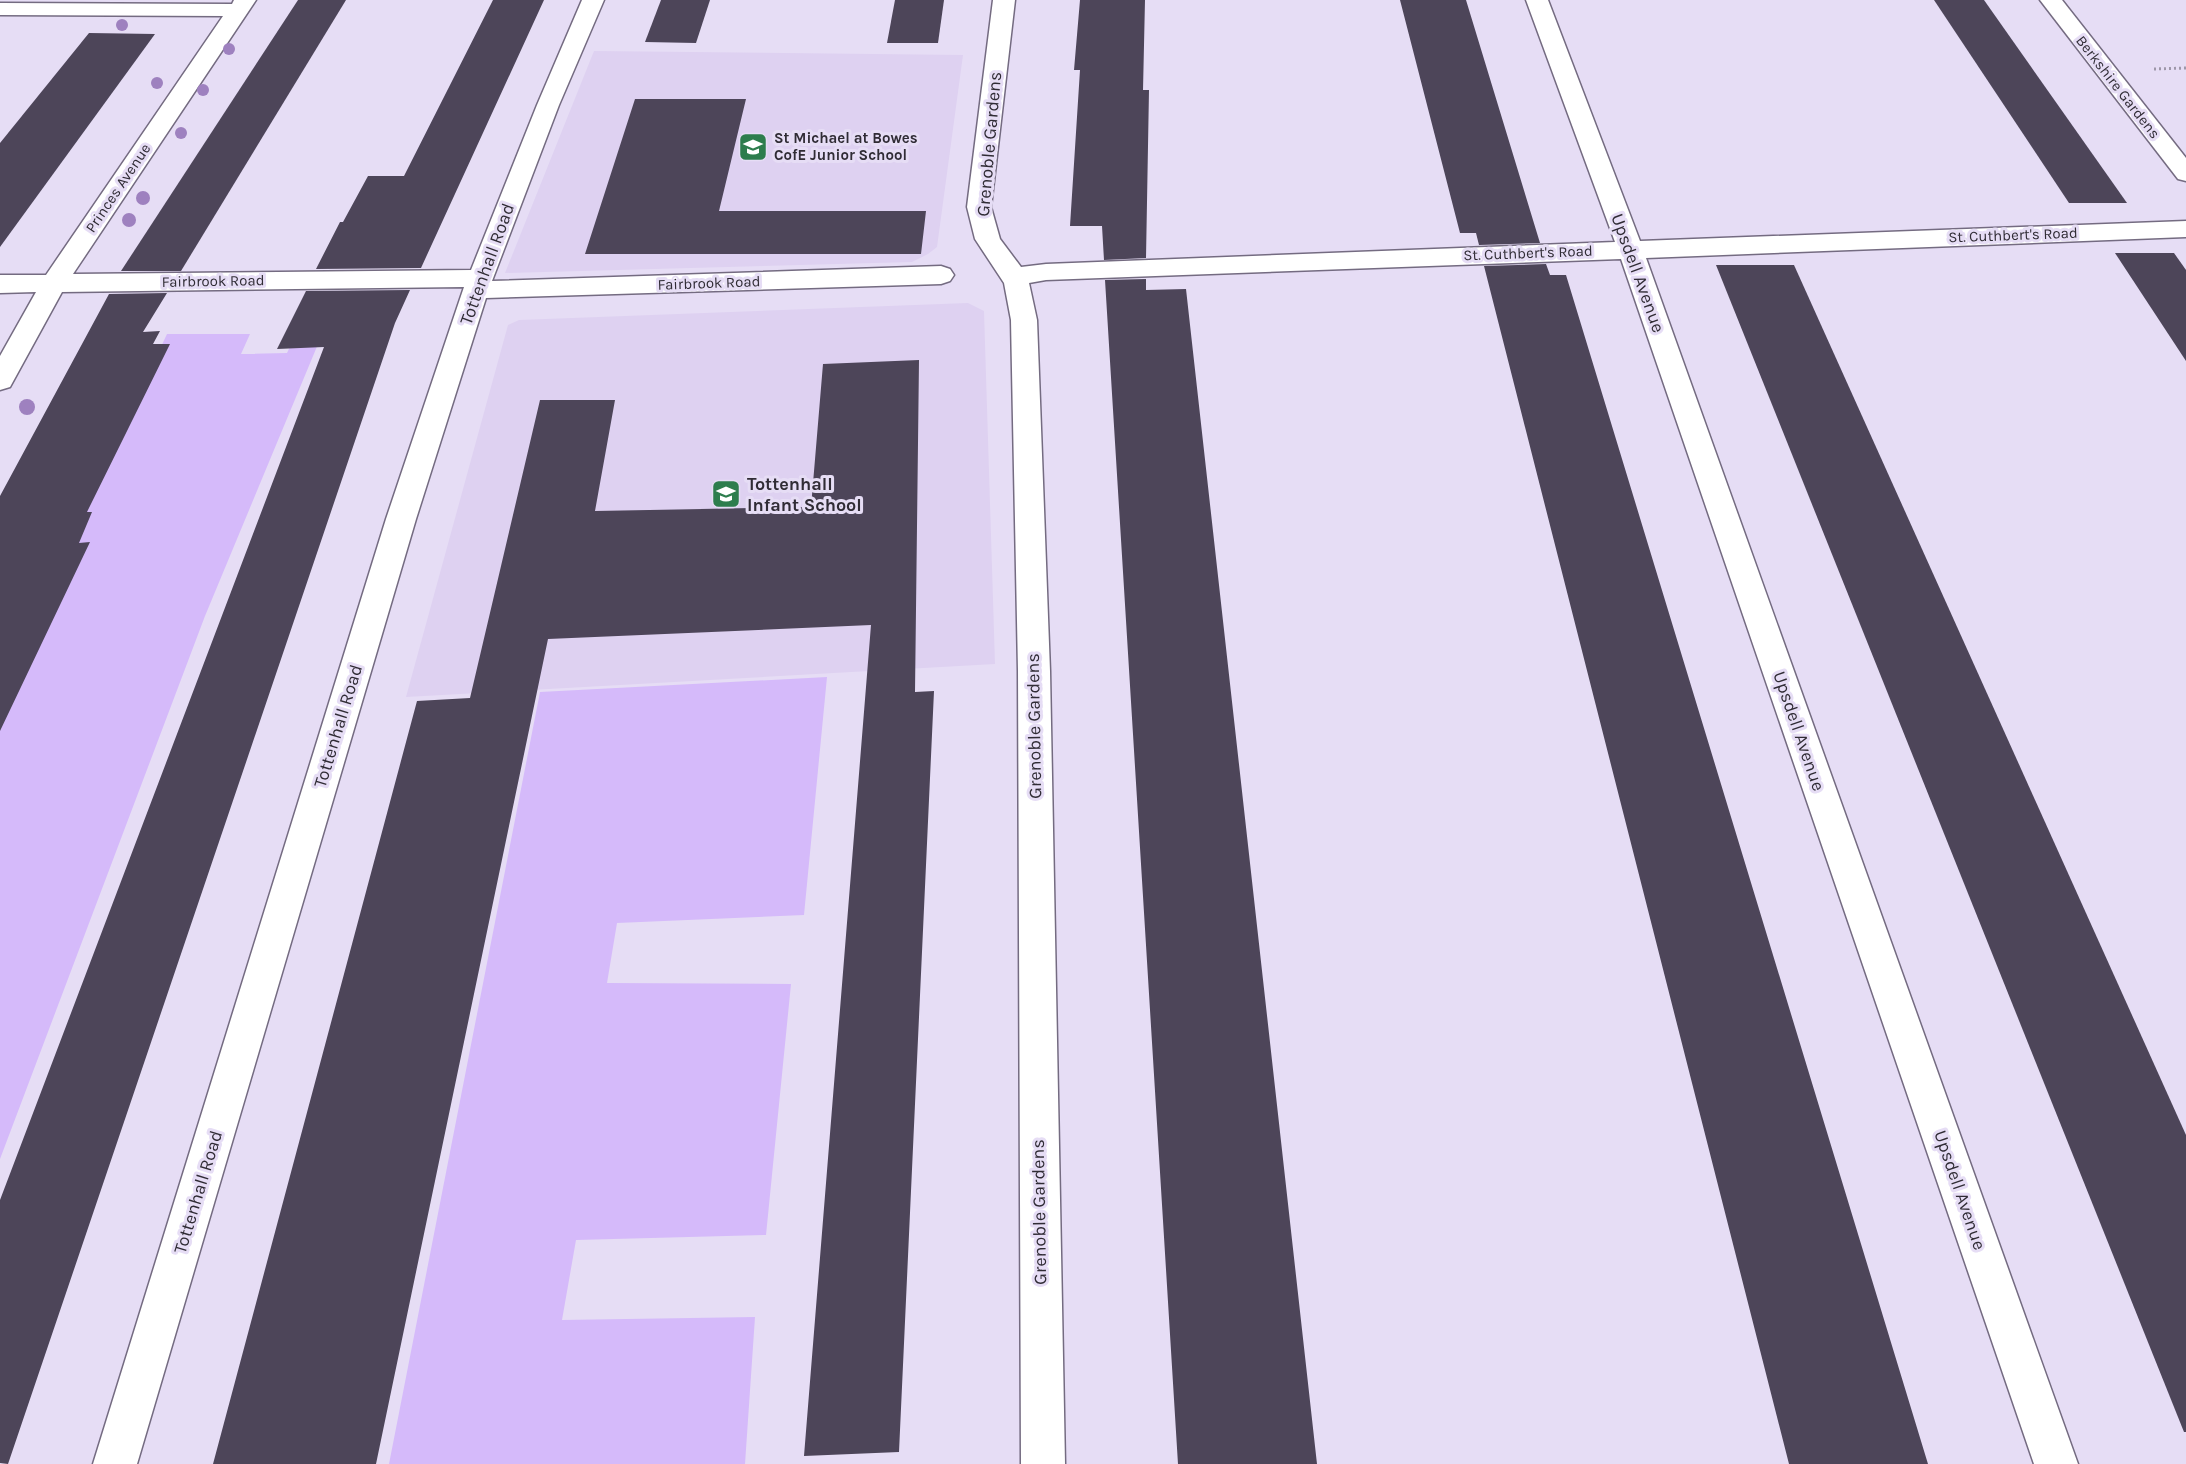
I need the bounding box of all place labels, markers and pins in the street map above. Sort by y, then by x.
place label: St Michael at Bowes CofE Junior School [774,129,918,164]
school or university icon: St Michael at Bowes CofE Junior School [737,131,769,163]
place label: Tottenhall Infant School [747,473,862,516]
school or university icon: Tottenhall Infant School [710,478,742,510]

